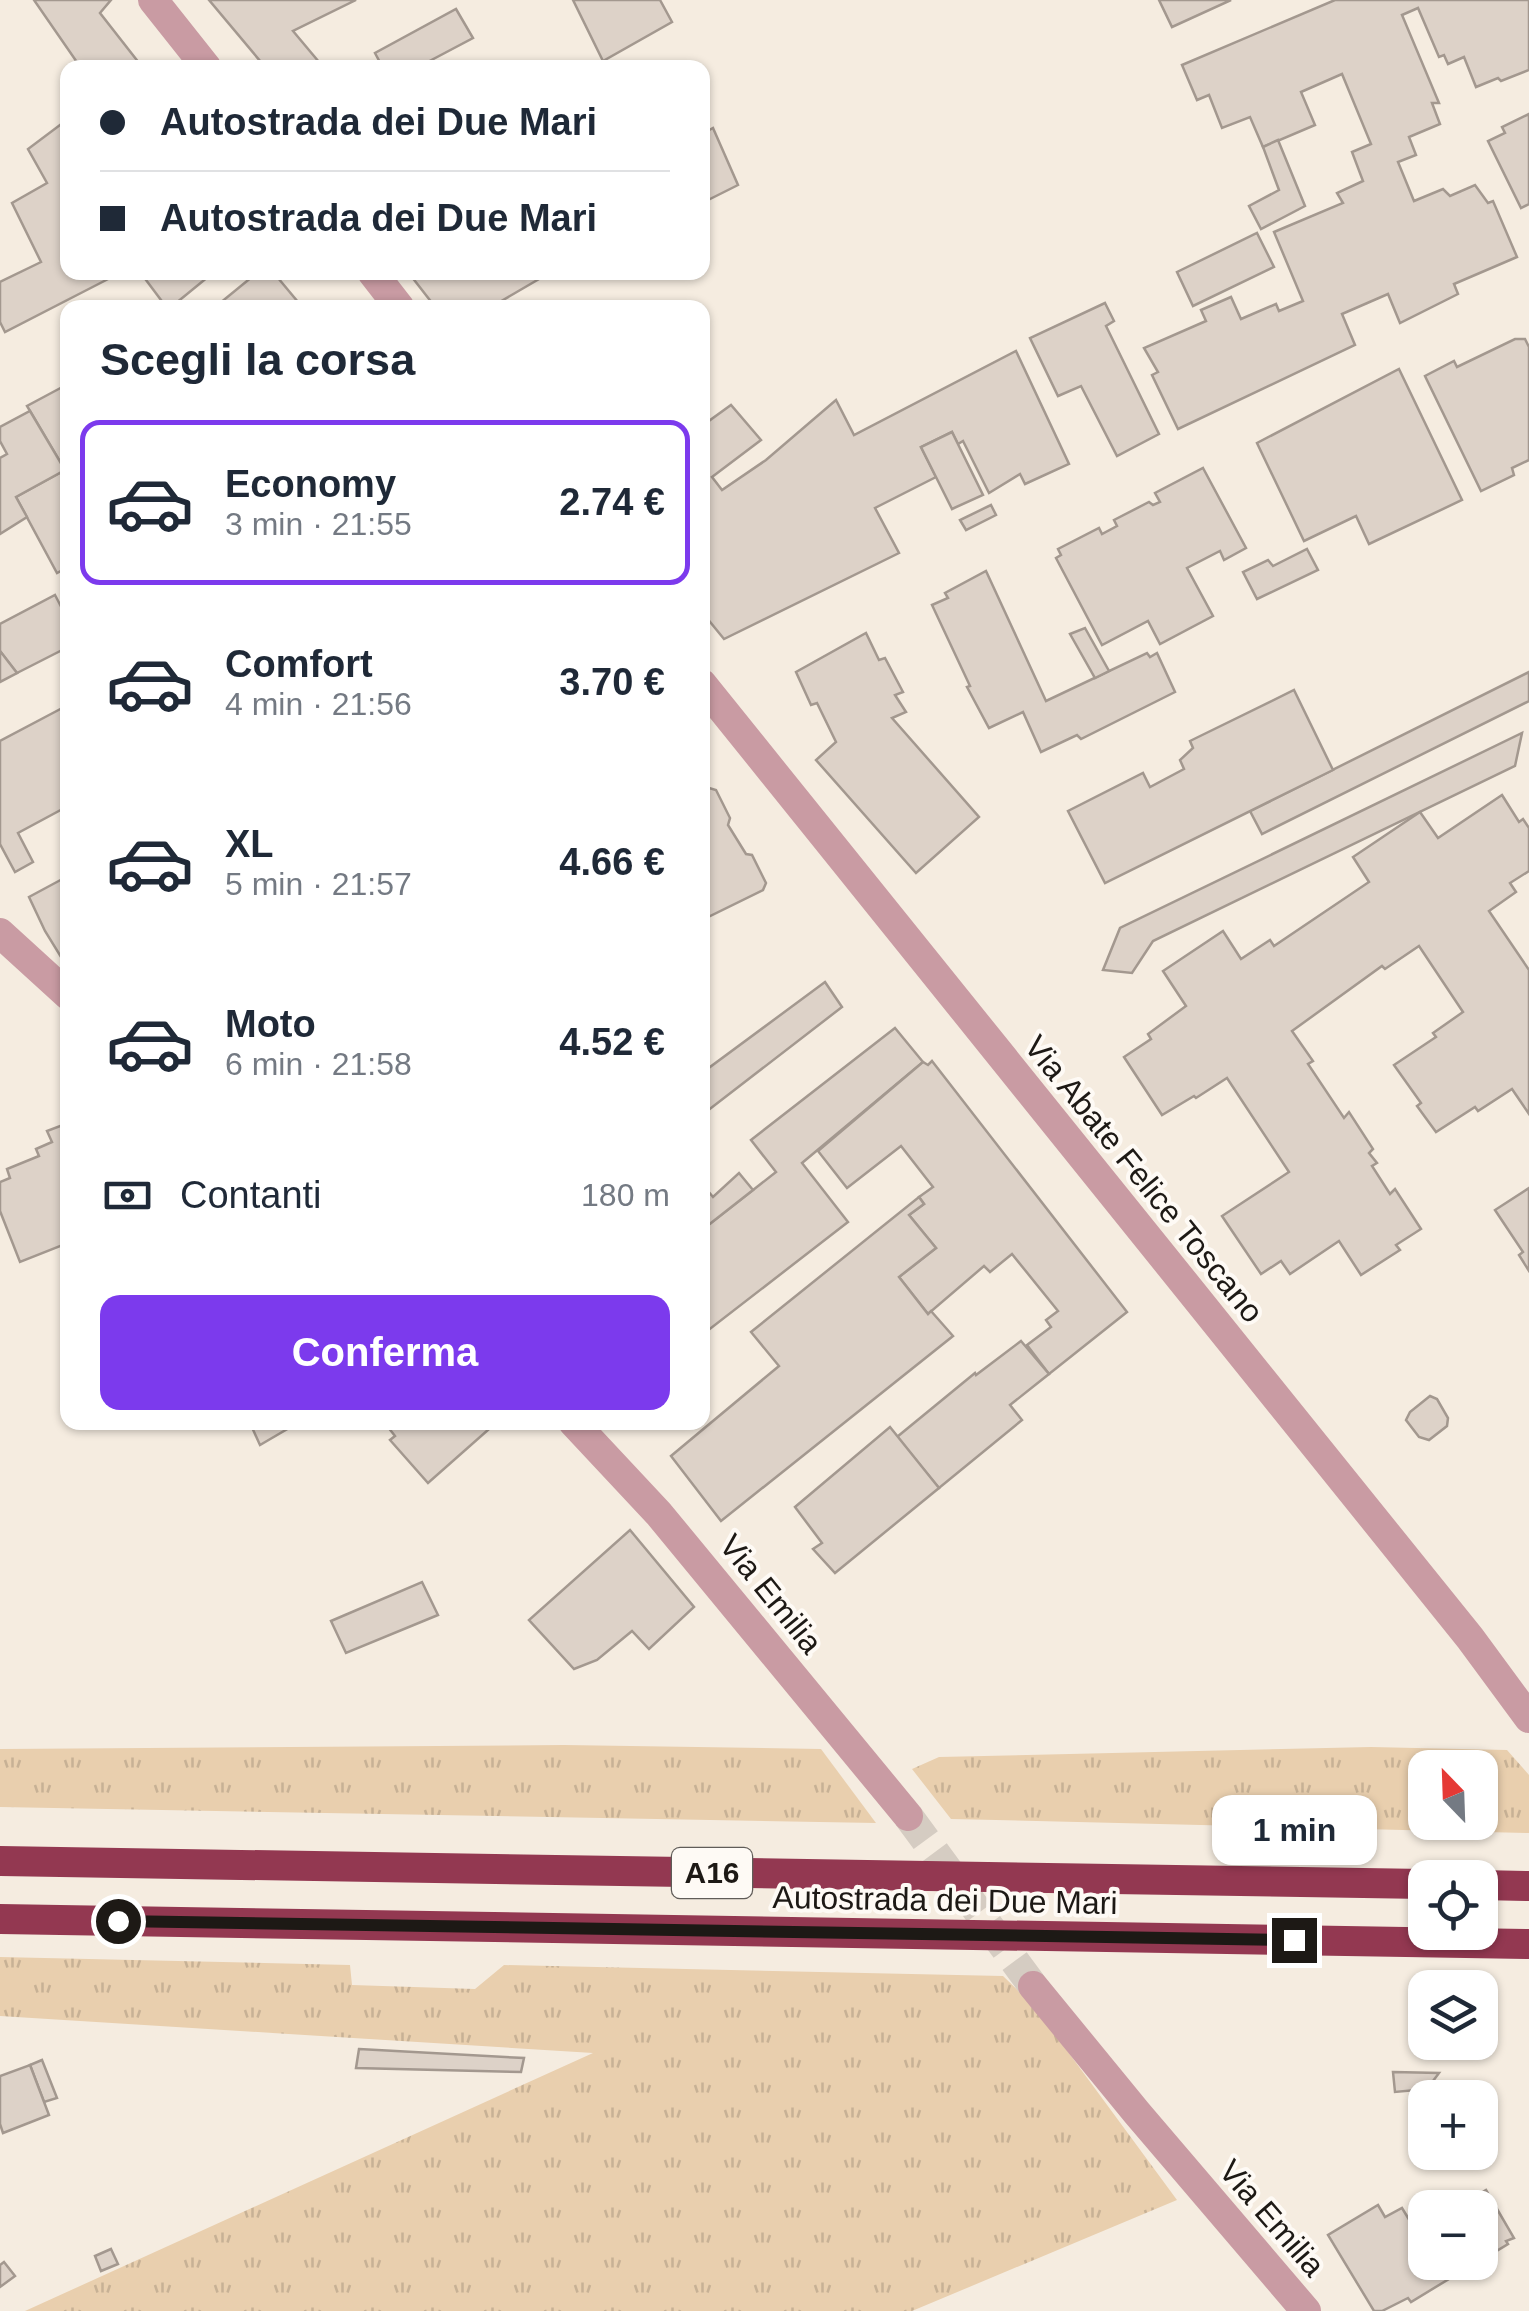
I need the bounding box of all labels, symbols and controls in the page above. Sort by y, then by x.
text: Autostrada dei Due Mari [160,101,597,143]
text: Autostrada dei Due Mari [160,197,597,239]
text: Scegli la corsa [100,334,415,385]
icon: car [105,458,195,548]
text: Economy [225,463,396,505]
text: 2.74 € [559,481,665,523]
text: 3 min · 21:55 [225,506,412,542]
icon: car [105,638,195,728]
text: Comfort [225,643,373,685]
text: 3.70 € [559,661,665,703]
text: 4 min · 21:56 [225,686,412,722]
icon: car [105,818,195,908]
text: XL [225,823,274,865]
text: 4.66 € [559,841,665,883]
text: 5 min · 21:57 [225,866,412,902]
icon: car [105,998,195,1088]
text: Moto [225,1003,316,1045]
text: 4.52 € [559,1021,665,1063]
street label: Via Abate Felice Toscano [1017,1028,1271,1330]
text: 6 min · 21:58 [225,1046,412,1082]
icon: cash [100,1168,155,1223]
text: Contanti [180,1174,322,1216]
text: 180 m [581,1177,670,1213]
button: Conferma [100,1295,670,1410]
street label: Via Emilia [712,1528,830,1661]
north arrow [1408,1750,1498,1840]
map controls [1408,1750,1498,2280]
callout: 1 min [1212,1795,1376,1865]
text: 1 min [1253,1812,1336,1848]
road number: A16 [672,1848,752,1898]
button: locate [1408,1860,1498,1950]
street label: Autostrada dei Due Mari [772,1879,1118,1921]
route start [96,1899,141,1944]
route end [1272,1918,1317,1963]
button: layers [1408,1970,1498,2060]
button: + [1408,2080,1498,2170]
street label: Via Emilia [1212,2153,1332,2283]
button: − [1408,2190,1498,2280]

